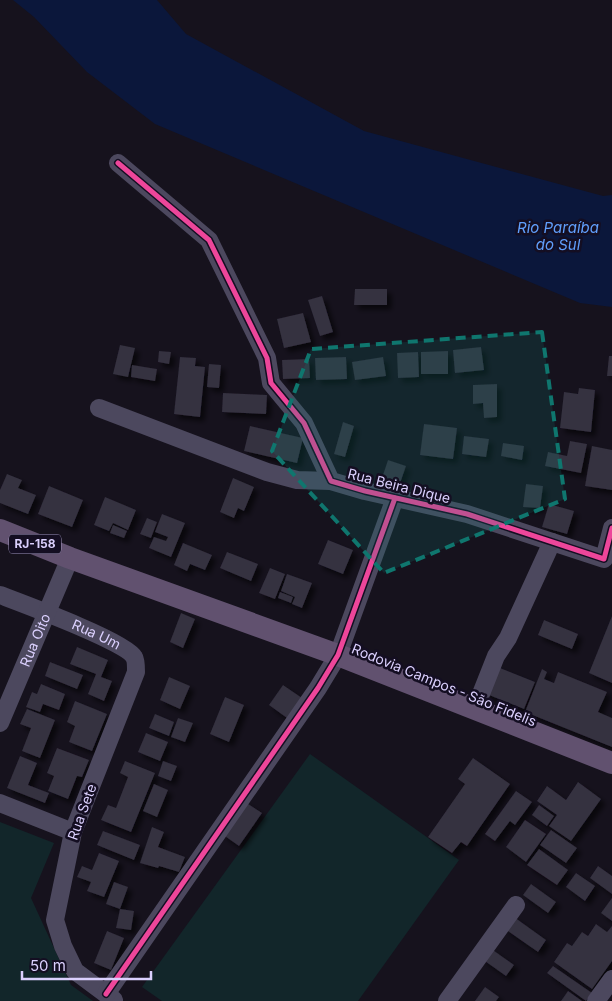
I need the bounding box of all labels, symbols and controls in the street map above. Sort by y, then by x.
water label: Rio Paraíba do Sul [517,218,599,254]
street label: Rua Beira Dique [346,465,452,507]
road number: RJ-158 [9,534,61,554]
street label: Rua Oito [16,611,53,669]
street label: Rua Um [70,615,124,653]
street label: Rodovia Campos - São Fidelis [349,640,539,729]
street label: Rua Sete [63,781,100,842]
scale bar [22,948,151,980]
text: 50 m [30,956,66,975]

